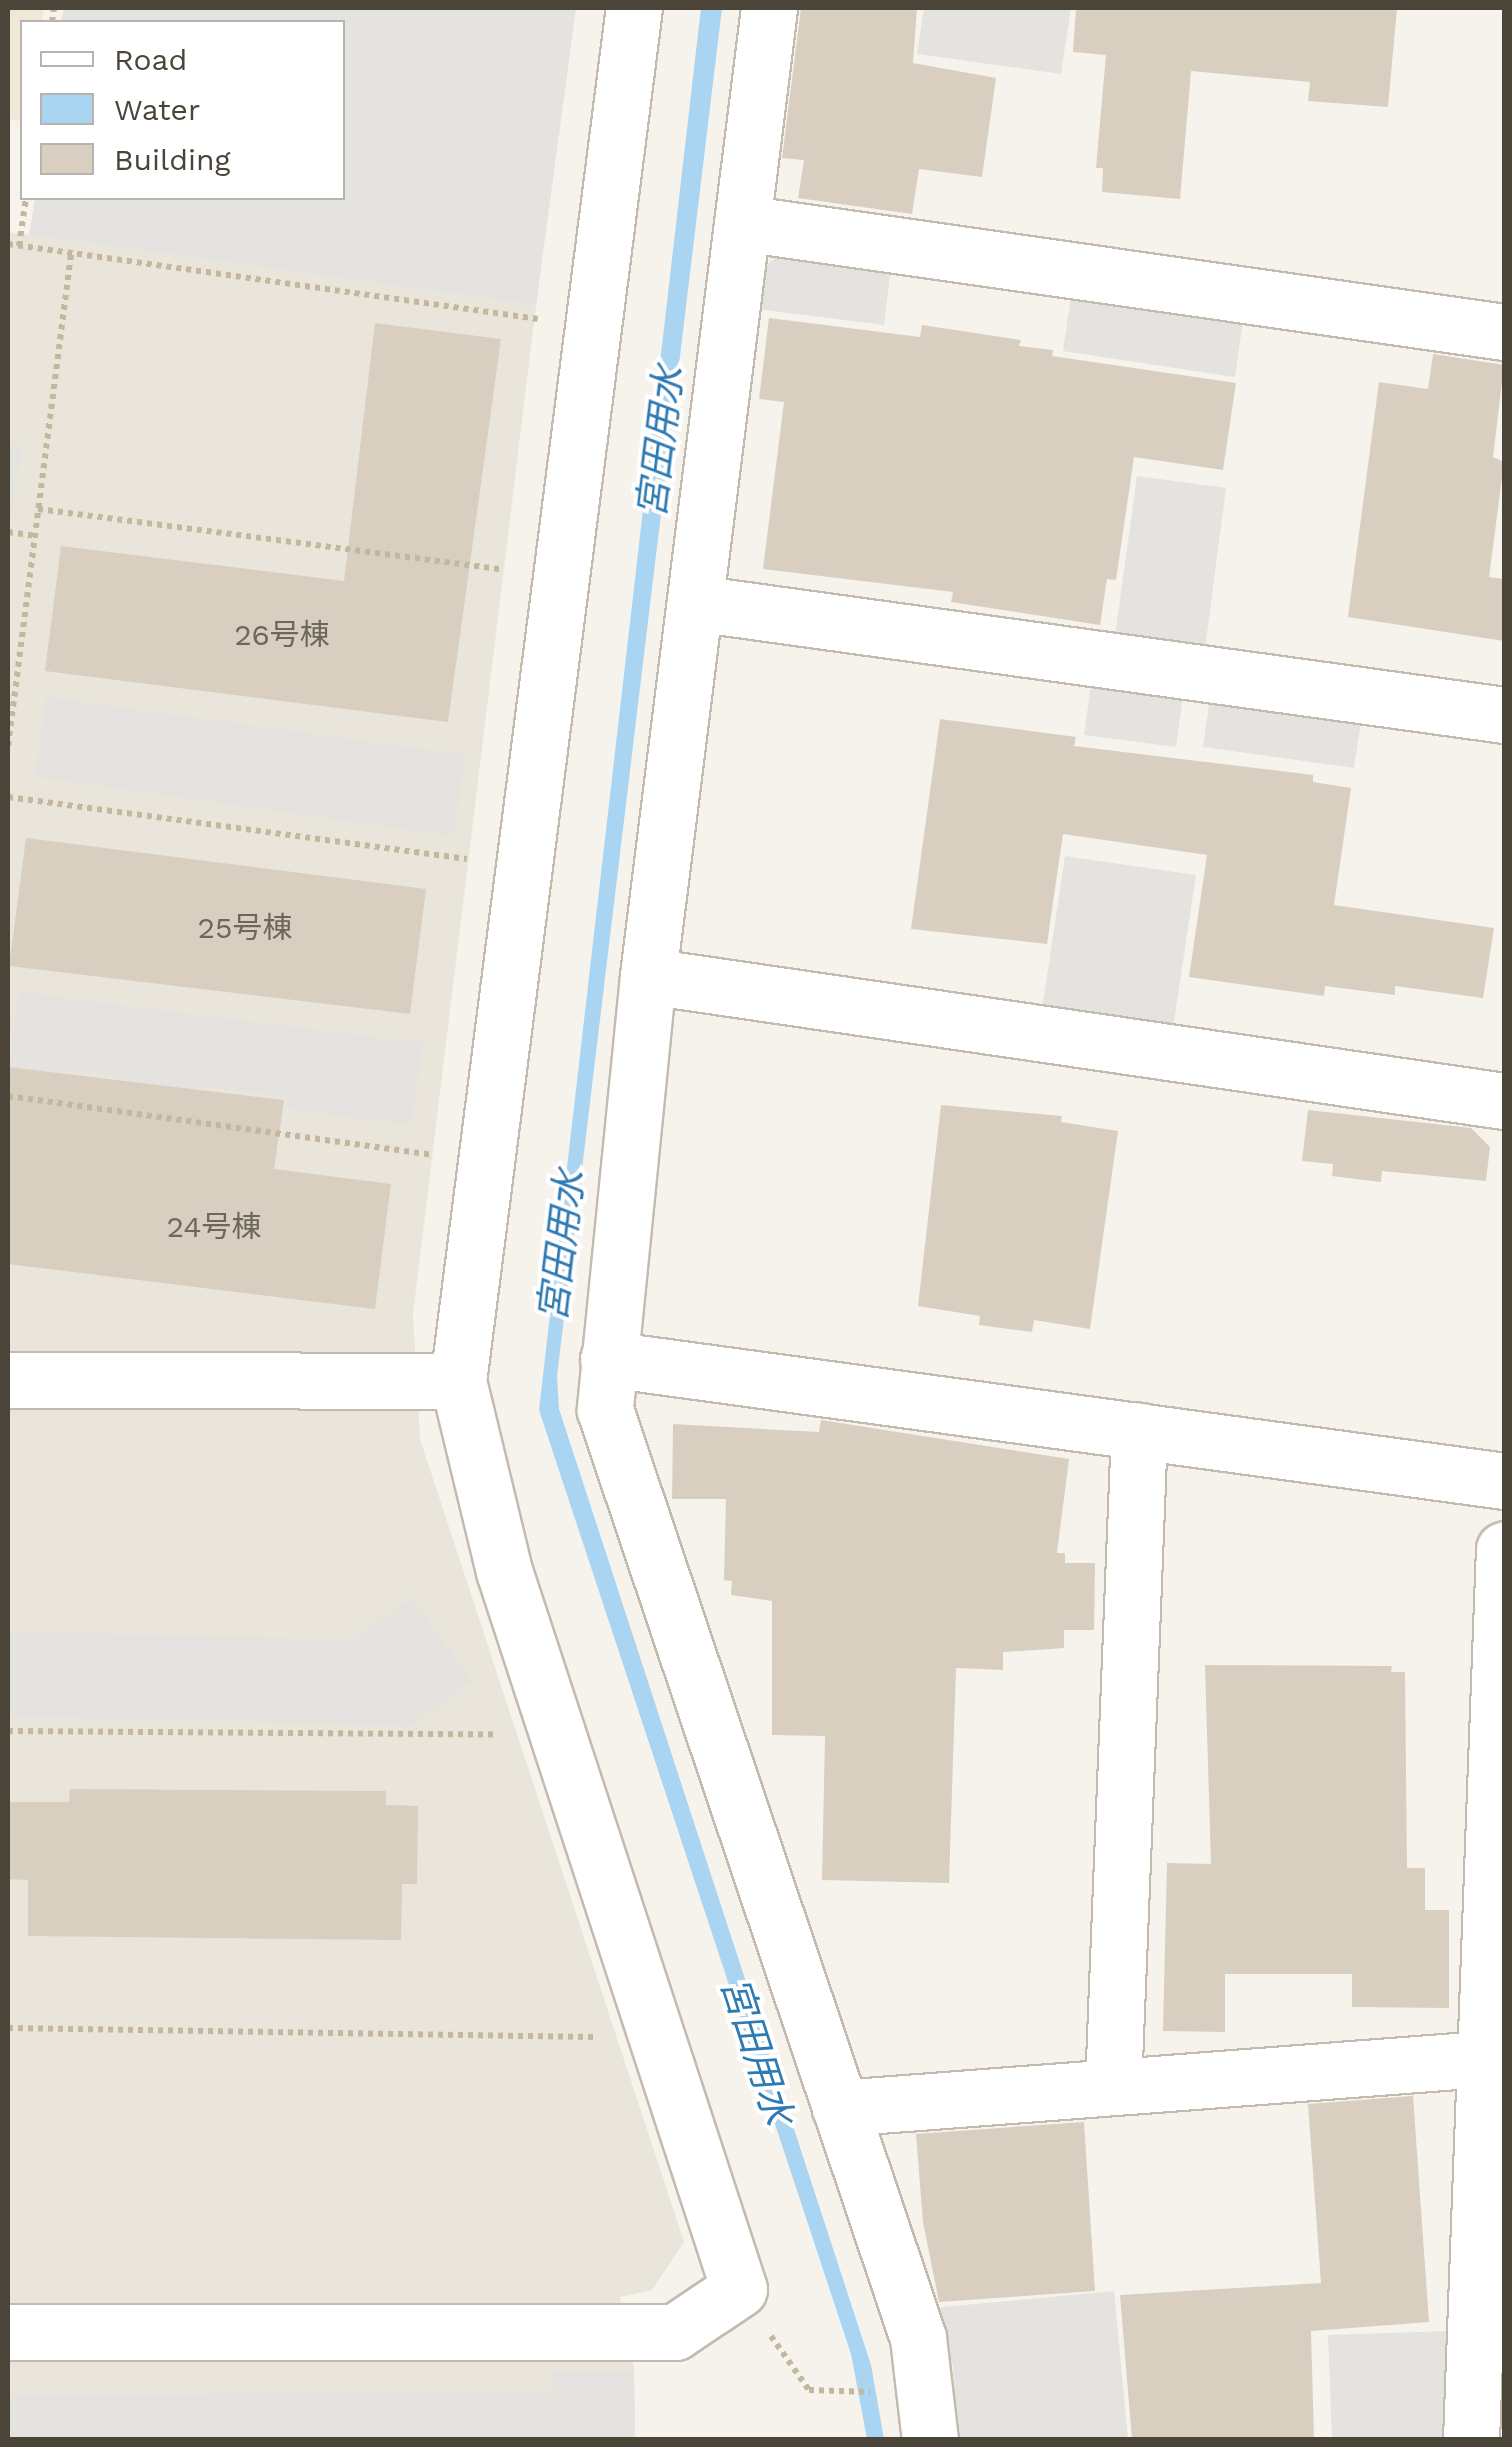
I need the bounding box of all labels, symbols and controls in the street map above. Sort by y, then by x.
legend [20,20,345,200]
text: Road [114,42,187,77]
text: Water [114,92,200,127]
text: Building [114,142,231,177]
water label: 宮田用水 [629,364,693,520]
house number: 26号棟 [234,617,330,653]
house number: 25号棟 [198,910,292,946]
water label: 宮田用水 [530,1168,594,1324]
house number: 24号棟 [167,1209,261,1245]
water label: 宮田用水 [711,1972,801,2130]

